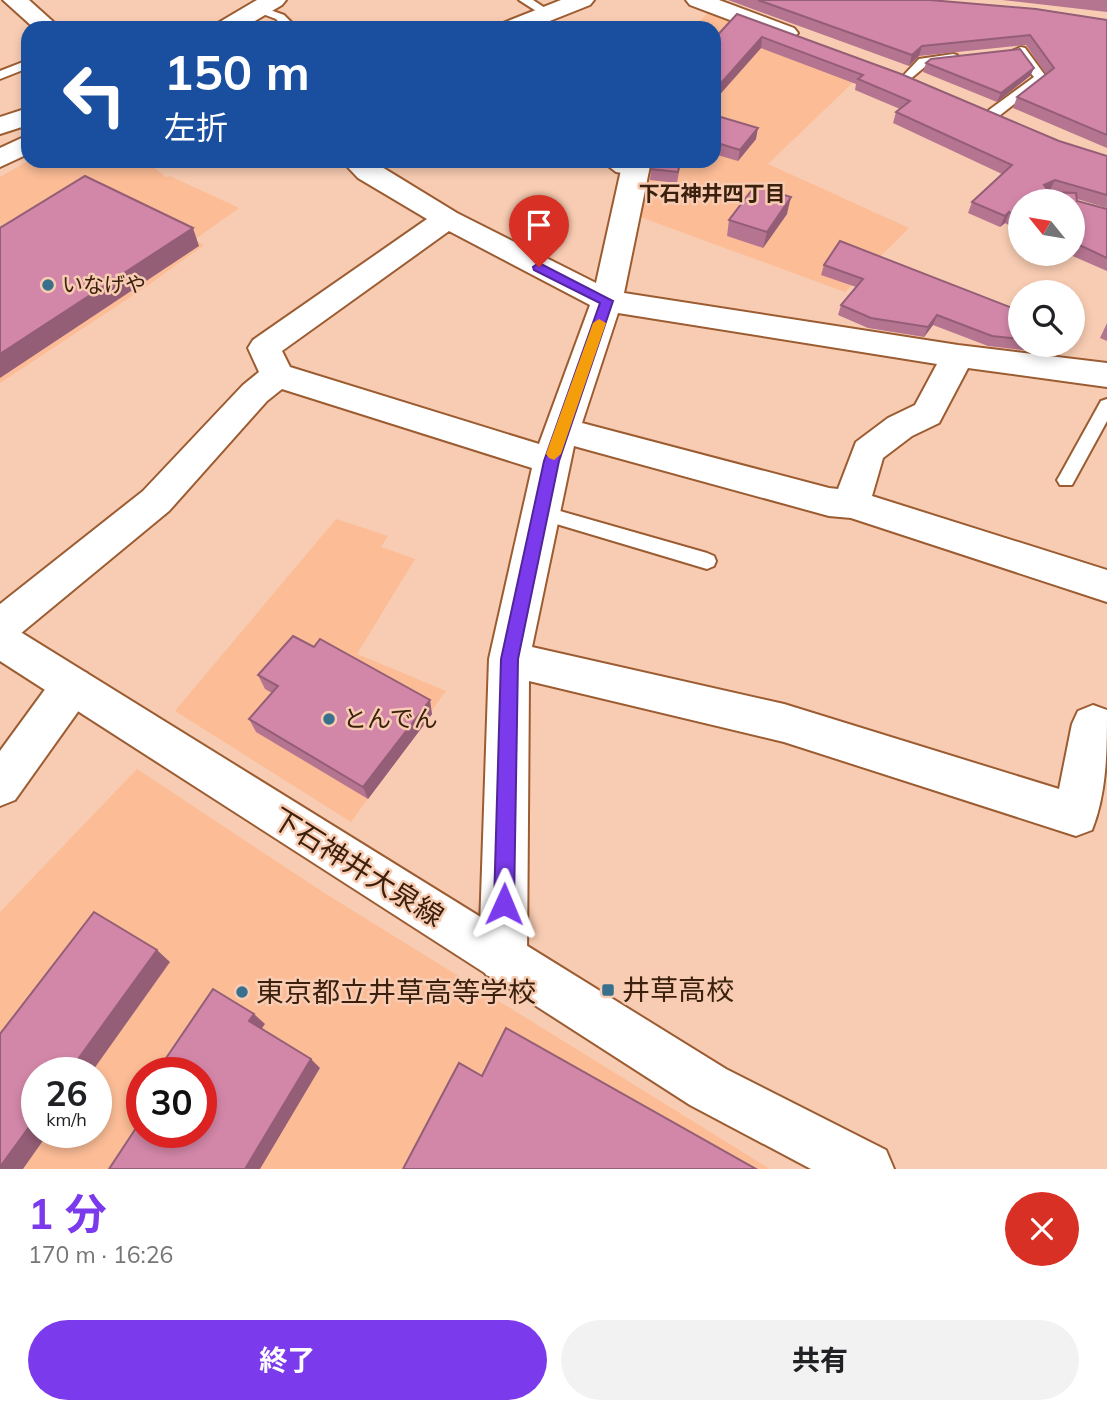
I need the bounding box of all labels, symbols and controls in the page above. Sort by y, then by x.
text: 150 m [164,41,310,102]
icon: left [49,49,140,140]
text: 左折 [164,107,228,147]
district label: 下石神井四丁目 [639,180,786,206]
north arrow [1008,189,1085,266]
map controls [1008,189,1085,357]
pin [509,195,569,267]
icon: arrive [520,206,558,244]
place label: いなげや [62,271,146,297]
marker: いなげや [40,277,56,293]
button: search [1008,280,1085,357]
place label: とんでん [343,703,438,733]
marker: とんでん [321,711,337,727]
street label: 下石神井大泉線 [266,800,451,933]
position arrow [467,867,541,941]
place label: 井草高校 [622,972,734,1007]
place label: 東京都立井草高等学校 [256,974,536,1009]
marker: 井草高校 [600,982,616,998]
marker: 東京都立井草高等学校 [234,984,250,1000]
speed limit sign: 30 [126,1057,217,1148]
text: 26 [45,1071,88,1115]
text: km/h [46,1108,87,1131]
text: 1 分 [28,1187,107,1240]
button: close [1005,1192,1079,1266]
text: 170 m · 16:26 [28,1240,173,1269]
button: 終了 [28,1320,547,1400]
button: 共有 [561,1320,1079,1400]

